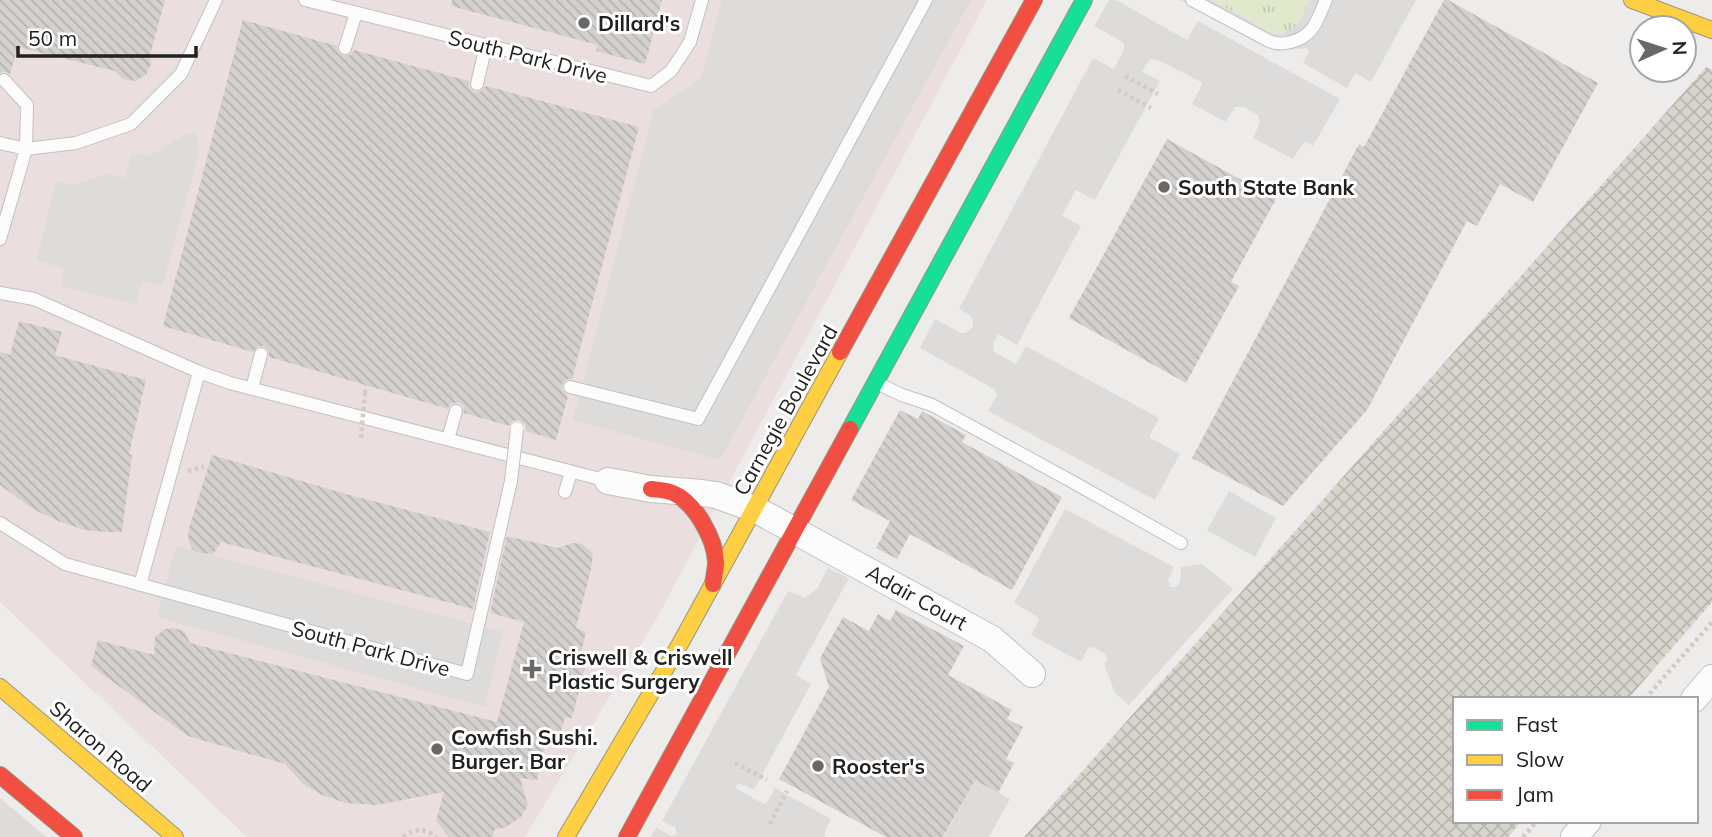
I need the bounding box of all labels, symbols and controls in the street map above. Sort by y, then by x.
place label: Dillard's [598,10,680,36]
scale bar [18,14,196,58]
north arrow [1628,14,1698,84]
marker: Dillard's [576,15,592,31]
street label: South Park Drive [446,24,610,88]
text: 50 m [28,25,77,51]
text: N [1668,40,1692,56]
place label: South State Bank [1178,174,1355,200]
marker: South State Bank [1156,179,1172,195]
street label: Carnegie Boulevard [727,320,843,500]
street label: Adair Court [862,559,972,635]
street label: South Park Drive [289,614,453,682]
place label: Criswell & Criswell Plastic Surgery [548,644,732,694]
marker: Criswell & Criswell Plastic Surgery [522,659,542,679]
street label: Sharon Road [45,695,157,797]
legend [1453,697,1698,823]
text: Fast [1516,711,1558,737]
place label: Cowfish Sushi. Burger. Bar [451,724,598,774]
marker: Cowfish Sushi. Burger. Bar [429,741,445,757]
text: Slow [1516,746,1564,772]
place label: Rooster's [832,753,925,779]
marker: Rooster's [810,758,826,774]
text: Jam [1516,781,1554,807]

